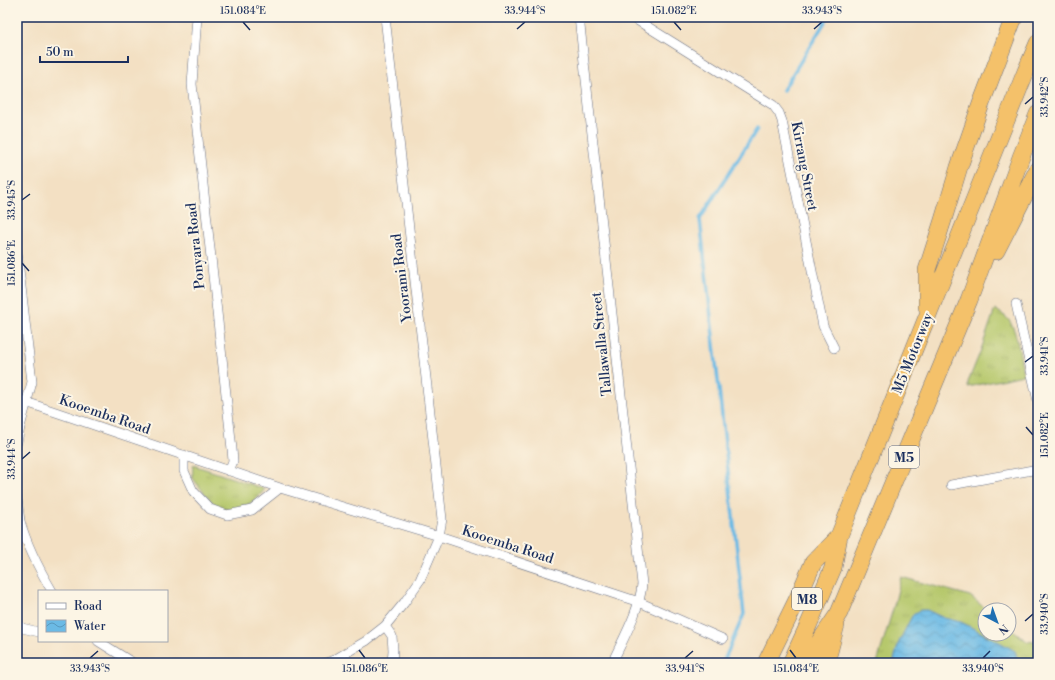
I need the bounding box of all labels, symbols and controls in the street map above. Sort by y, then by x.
text: 151.084°E [220,5,266,17]
text: 33.944°S [505,5,546,17]
text: 151.082°E [651,5,697,17]
text: 33.943°S [802,5,842,17]
scale bar [40,38,128,64]
text: 50 m [46,45,74,60]
text: 33.942°S [1039,77,1051,117]
street label: Kirrang Street [787,120,822,212]
text: 33.945°S [6,180,18,220]
street label: Ponyara Road [182,202,209,290]
street label: Yoorami Road [388,232,416,324]
text: 151.086°E [6,240,18,286]
street label: Tallawalla Street [588,291,616,397]
street label: M5 Motorway [888,310,937,397]
text: 33.941°S [1039,336,1051,375]
street label: Kooemba Road [57,391,153,439]
text: 151.082°E [1039,412,1051,458]
text: 33.944°S [6,438,18,479]
road number: M5 [889,446,919,468]
street label: Kooemba Road [459,522,556,568]
road number: M8 [792,588,822,610]
legend [38,590,168,642]
text: 33.940°S [1039,593,1051,635]
text: Road [74,599,102,614]
north arrow [977,602,1017,642]
text: Water [73,619,106,634]
text: N [995,621,1011,637]
text: 33.943°S [70,663,110,675]
text: 151.086°E [342,663,388,675]
text: 33.941°S [666,663,705,675]
text: 151.084°E [773,663,819,675]
text: 33.940°S [962,663,1004,675]

